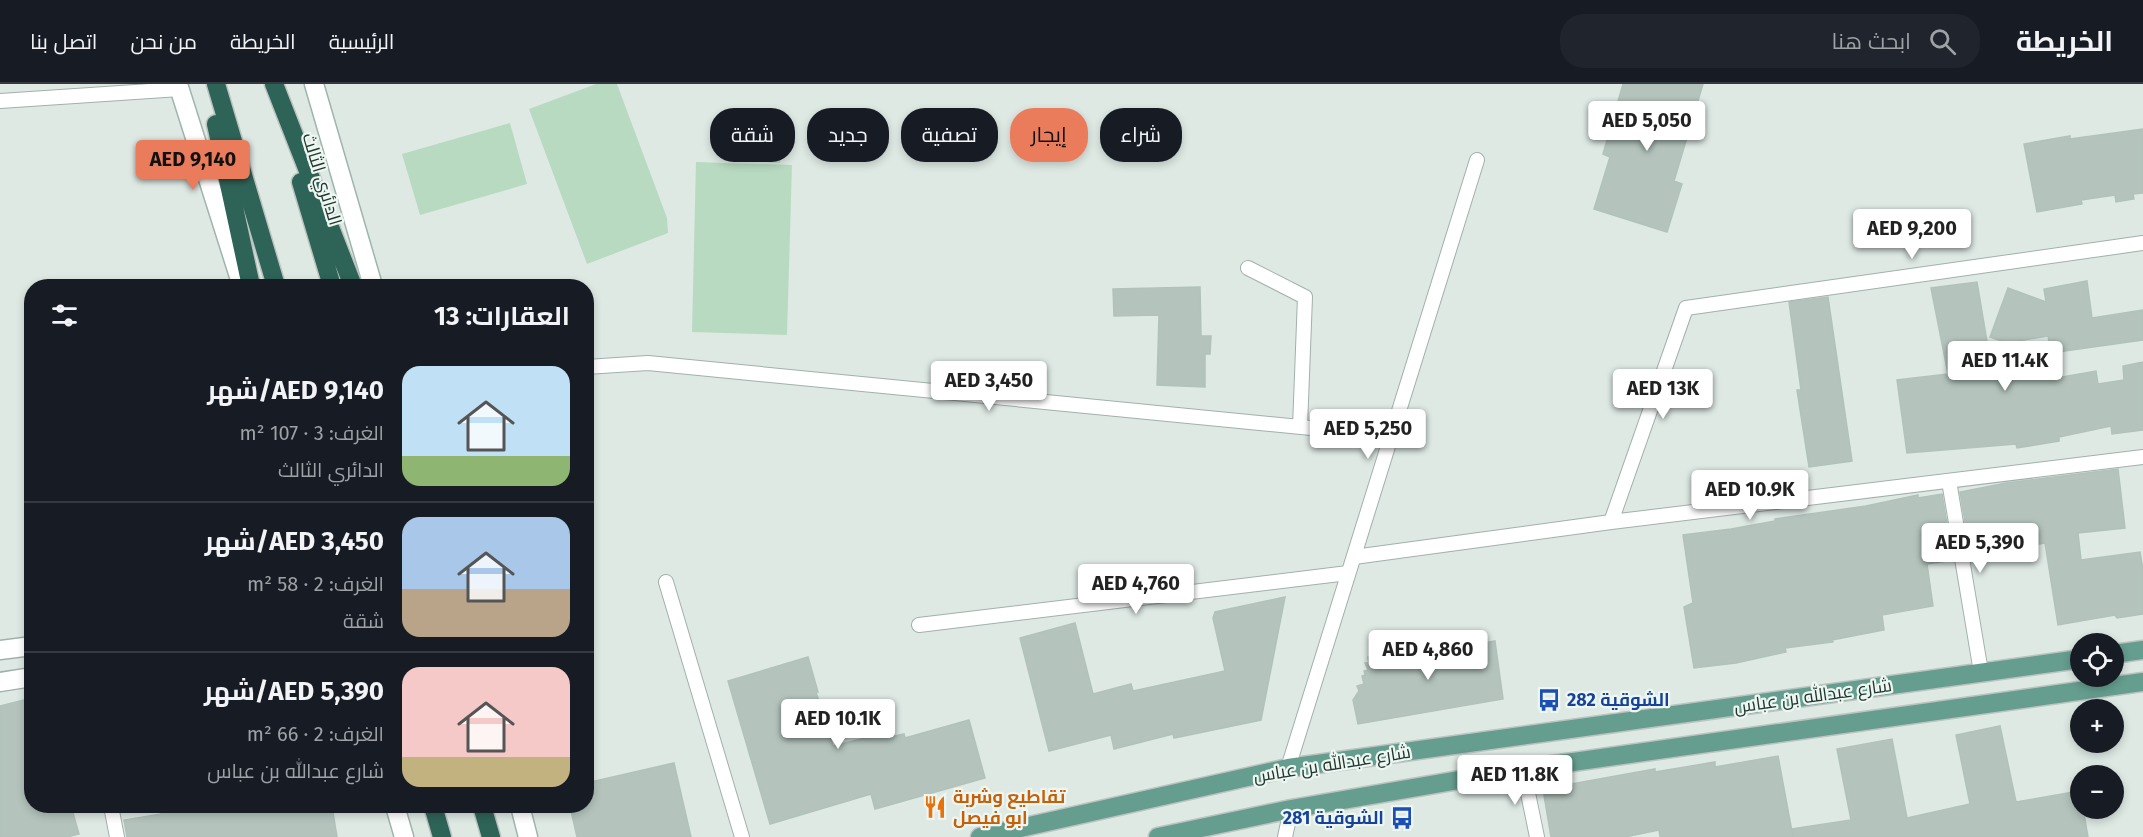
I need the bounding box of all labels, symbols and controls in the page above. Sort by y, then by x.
search box [1560,14,1980,68]
icon: search [1926,25,1959,58]
text: الخريطة [2016,25,2113,58]
text: ابحث هنا [1832,28,1911,55]
text: اتصل بنا [30,29,97,55]
text: من نحن [130,29,197,55]
text: الخريطة [230,29,296,55]
text: الرئيسية [329,29,395,55]
pin: AED 5,050 [1578,101,1716,152]
chip: شقة [710,108,795,162]
chip: جديد [807,108,889,162]
chip: تصفية [901,108,998,162]
chip: إيجار [1010,108,1088,162]
chip: شراء [1100,108,1182,162]
text: AED 5,050 [1602,108,1692,132]
street label: الدائري الثالث [295,130,346,229]
pin: AED 9,140 [124,140,262,191]
text: AED 9,140 [150,147,236,171]
pin: AED 9,200 [1843,209,1981,260]
text: AED 9,200 [1867,216,1957,240]
icon: filters [48,299,81,332]
text: العقارات: 13 [434,301,570,332]
pin: AED 11.4K [1936,341,2074,392]
text: AED 11.4K [1962,348,2048,372]
pin: AED 3,450 [920,361,1058,412]
text: AED 3,450 [945,368,1033,392]
pin: AED 13K [1608,369,1718,420]
text: AED 9,140/شهر [207,375,384,406]
text: AED 13K [1627,376,1699,400]
icon: home [450,390,522,462]
pin: AED 5,250 [1299,409,1437,460]
text: AED 5,250 [1324,416,1412,440]
text: الغرف: 3 · 107 m² [240,421,384,445]
text: الدائري الثالث [278,458,384,482]
pin: AED 10.9K [1681,470,1819,521]
text: AED 10.9K [1705,477,1795,501]
pin: AED 5,390 [1911,523,2049,574]
text: AED 3,450/شهر [205,526,384,557]
text: AED 5,390 [1936,530,2025,554]
icon: home [450,541,522,613]
pin: AED 4,760 [1067,564,1205,615]
text: AED 4,760 [1092,571,1180,595]
text: الغرف: 2 · 58 m² [247,572,384,596]
text: شقة [343,609,384,633]
pin: AED 4,860 [1359,630,1497,681]
map controls [2070,633,2124,819]
button: locate [2070,633,2124,687]
text: AED 4,860 [1383,637,1473,661]
street label: شارع عبدالله بن عباس [1733,673,1893,719]
text: AED 5,390/شهر [204,676,384,707]
bus stop icon: الشوقية 282 [1536,687,1562,713]
place label: الشوقية 282 [1567,689,1670,711]
icon: home [450,691,522,763]
pin: AED 10.1K [769,699,907,750]
button: + [2070,699,2124,753]
text: AED 10.1K [795,706,881,730]
text: الغرف: 2 · 66 m² [247,722,384,746]
street label: شارع عبدالله بن عباس [1252,740,1412,788]
pin: AED 11.8K [1446,755,1584,806]
text: شارع عبدالله بن عباس [207,759,384,783]
text: AED 11.8K [1471,762,1559,786]
button: − [2070,765,2124,819]
place label: تقاطيع وشربة ابو فيصل [953,786,1066,829]
restaurant icon: تقاطيع وشربة ابو فيصل [922,794,948,820]
bus stop icon: الشوقية 281 [1389,805,1415,831]
place label: الشوقية 281 [1283,807,1384,829]

